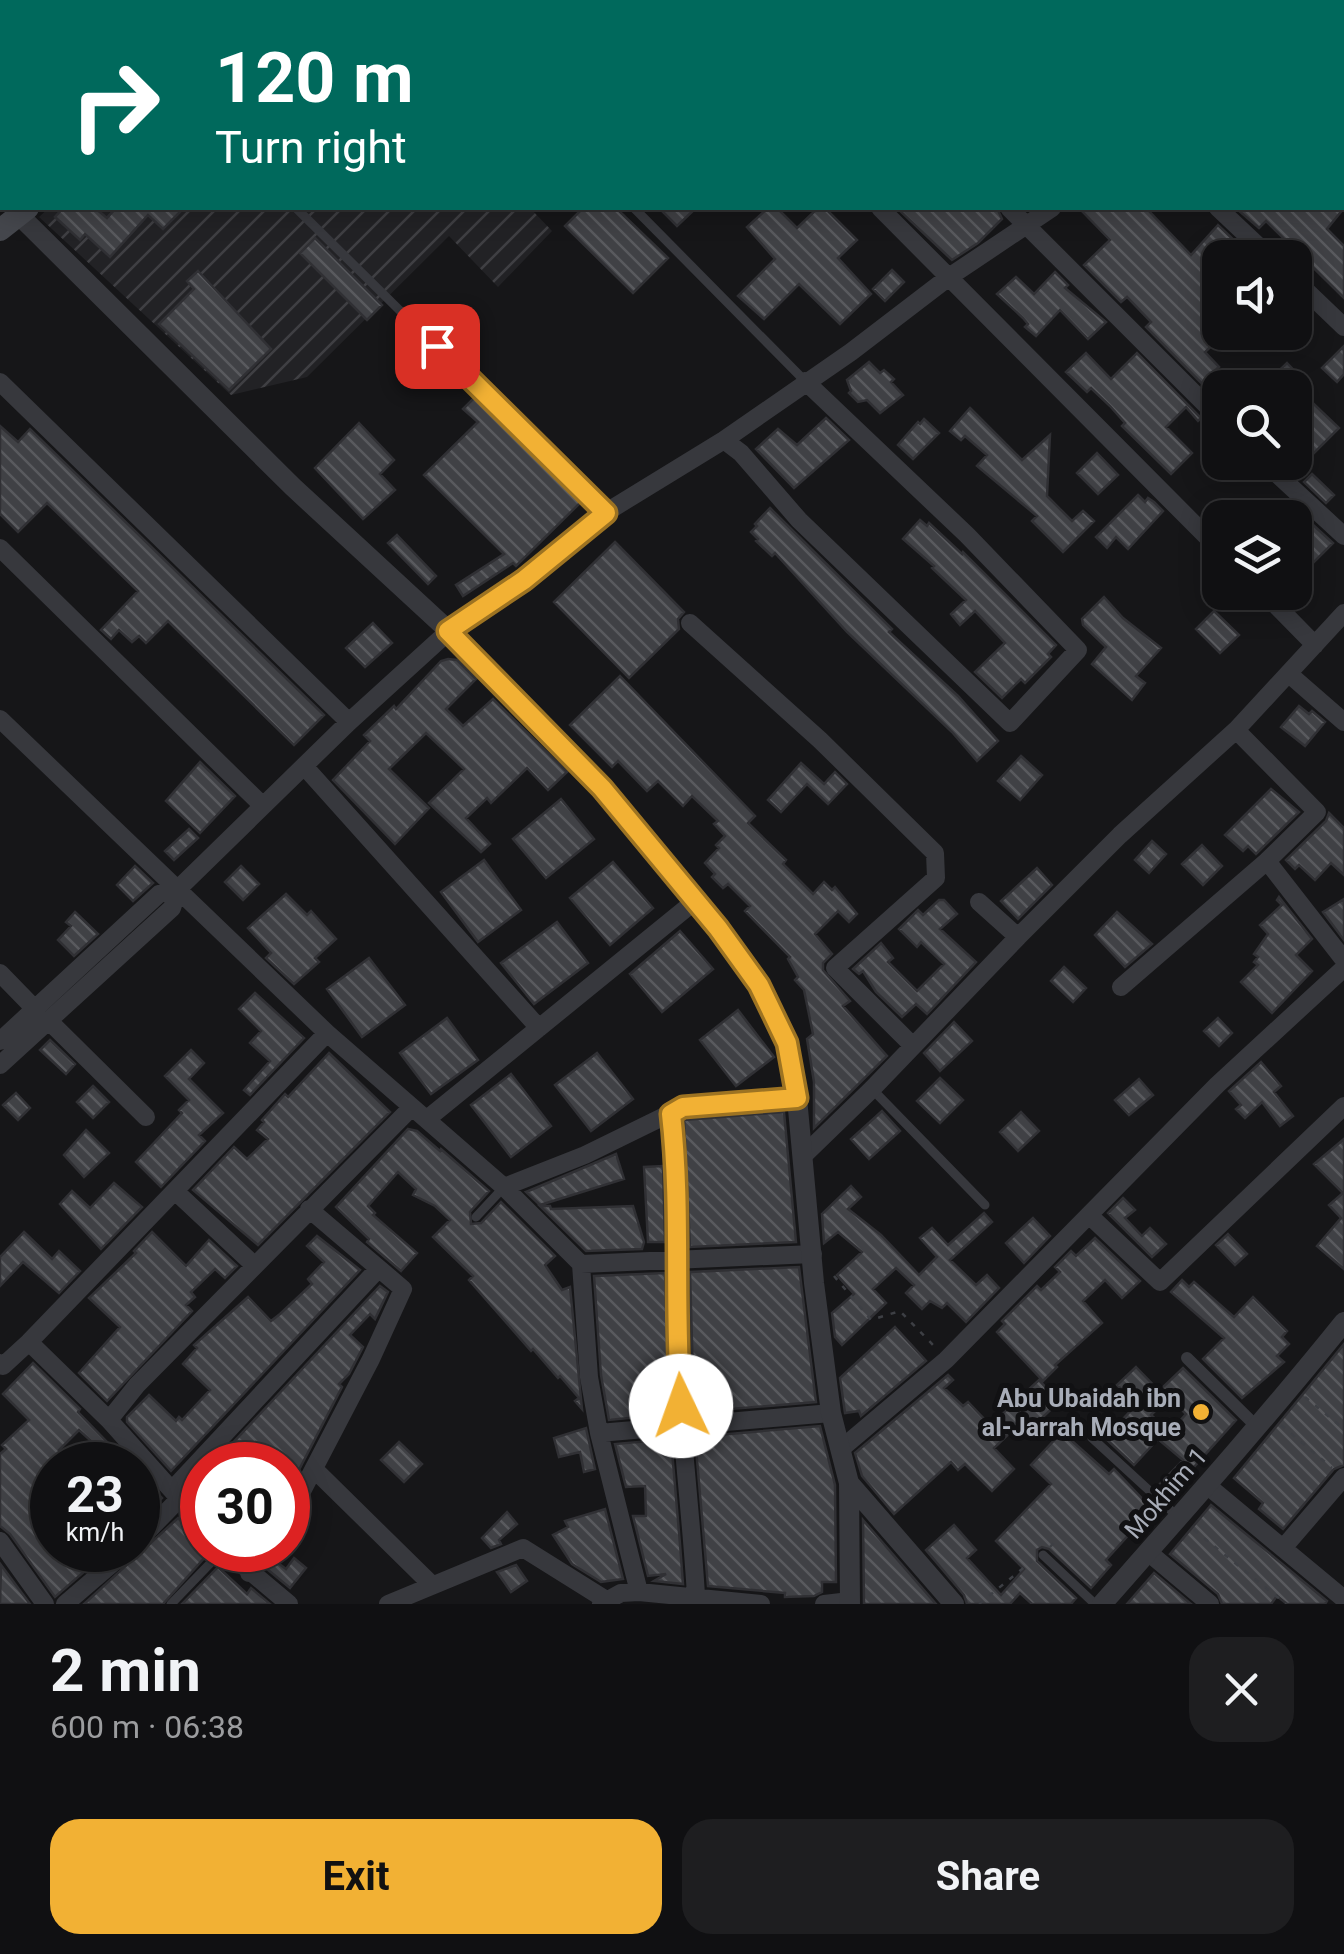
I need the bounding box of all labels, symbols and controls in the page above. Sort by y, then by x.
text: 120 m [215,37,414,119]
icon: right [50,40,180,170]
text: Turn right [215,121,407,174]
map controls [1202,240,1312,610]
button: sound [1202,240,1312,350]
pin [395,304,480,389]
icon: arrive [410,319,465,374]
button: search [1202,370,1312,480]
button: layers [1202,500,1312,610]
position arrow [629,1354,733,1458]
place label: Abu Ubaidah ibn al-Jarrah Mosque [982,1384,1181,1442]
marker: Abu Ubaidah ibn al-Jarrah Mosque [1190,1401,1212,1423]
speed limit sign: 30 [180,1442,310,1572]
street label: Mokhim 1 [1119,1442,1213,1544]
text: 23 [66,1466,124,1524]
text: km/h [66,1518,124,1547]
text: 2 min [50,1635,201,1706]
button: close [1189,1637,1294,1742]
text: 600 m · 06:38 [50,1708,244,1746]
button: Exit [50,1819,662,1934]
button: Share [682,1819,1294,1934]

